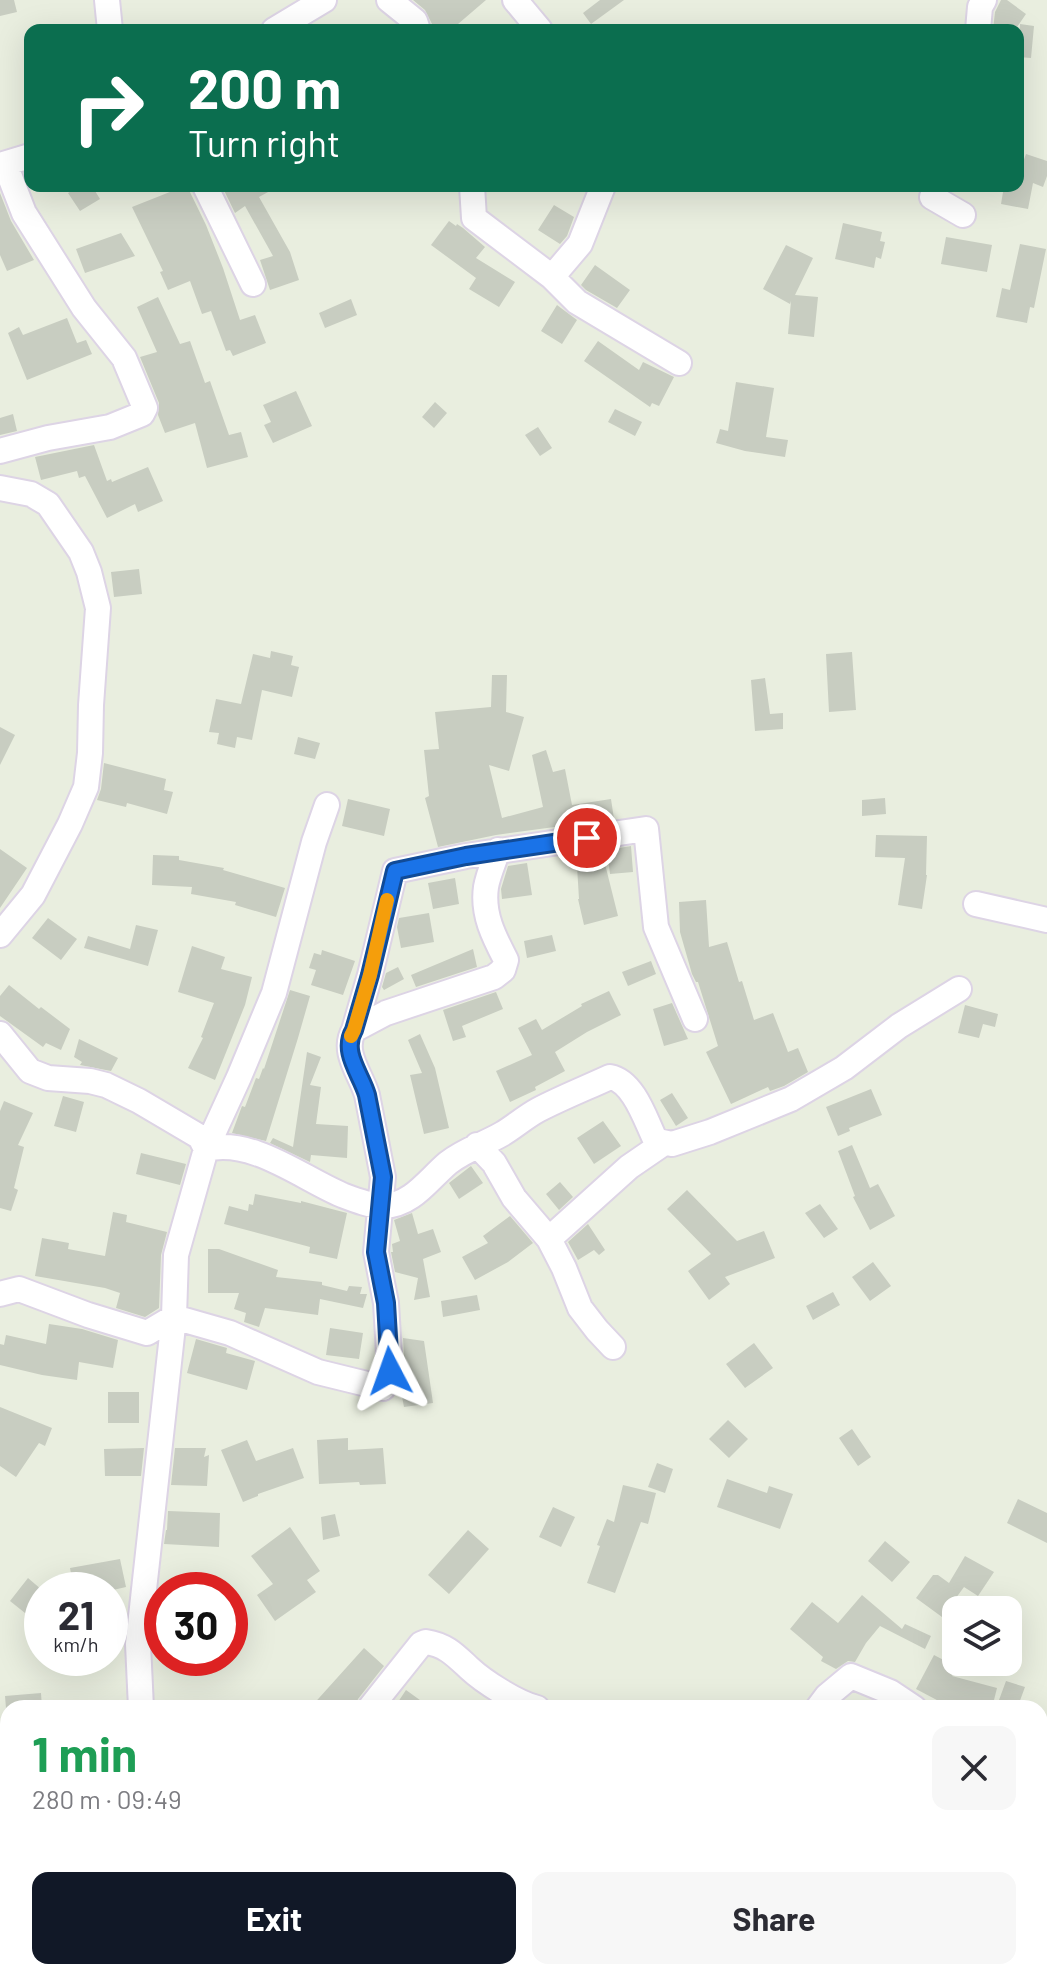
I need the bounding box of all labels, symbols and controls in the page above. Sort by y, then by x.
text: 200 m [188,53,341,120]
icon: right [56,56,160,160]
text: Turn right [188,121,340,164]
pin [553,804,621,872]
icon: arrive [565,816,609,860]
position arrow [348,1329,432,1413]
speed limit sign: 30 [144,1572,248,1676]
text: 21 [58,1590,94,1638]
map controls [942,1596,1022,1676]
button: layers [942,1596,1022,1676]
text: km/h [53,1632,99,1656]
text: 1 min [32,1724,137,1782]
button: close [932,1726,1016,1810]
text: 280 m · 09:49 [32,1783,182,1814]
button: Exit [32,1872,516,1964]
button: Share [532,1872,1016,1964]

